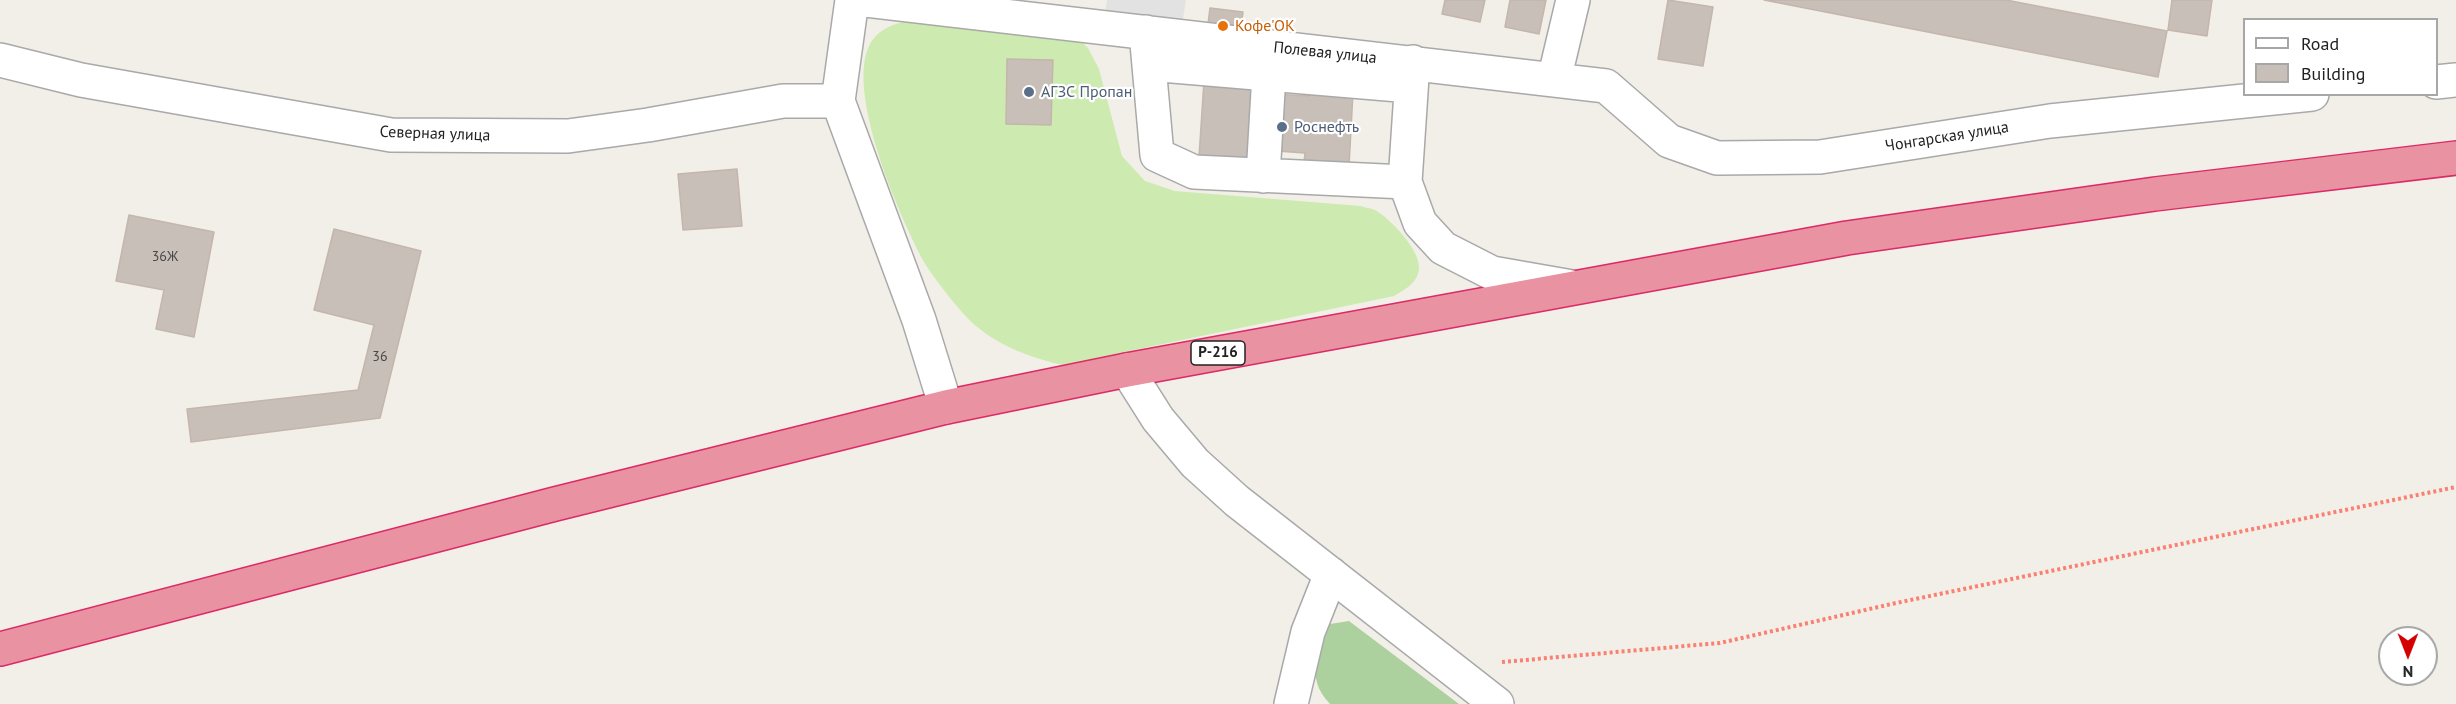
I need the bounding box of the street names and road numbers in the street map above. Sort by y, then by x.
street label: Полевая улица [1272,38,1378,68]
street label: Чонгарская улица [1884,118,2010,156]
street label: Северная улица [379,122,491,146]
road number: Р-216 [1191,341,1245,365]

